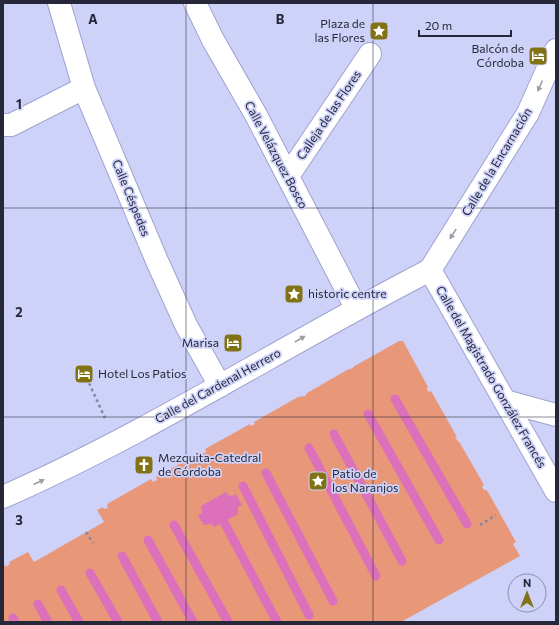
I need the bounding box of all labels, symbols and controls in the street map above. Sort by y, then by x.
text: A [88,11,98,27]
text: B [276,11,285,27]
scale bar [419,12,511,38]
place label: Plaza de las Flores [314,16,365,44]
text: 20 m [425,18,452,32]
place icon: Plaza de las Flores [368,20,390,42]
place label: Balcón de Córdoba [471,41,524,69]
hotel icon: Balcón de Córdoba [527,45,549,67]
street label: Calleja de las Flores [293,67,363,162]
one-way arrow [537,80,543,91]
text: 1 [16,96,22,112]
street label: Calle Velázquez Bosco [243,98,311,211]
street label: Calle de la Encarnación [458,105,534,218]
street label: Calle Céspedes [110,157,154,238]
one-way arrow [449,229,457,239]
place icon: historic centre [283,283,305,305]
street label: Calle del Magistrado González Francés [434,283,550,470]
place label: historic centre [308,286,386,300]
text: 2 [15,304,23,320]
hotel icon: Marisa [222,332,244,354]
place label: Marisa [182,335,219,349]
one-way arrow [294,336,306,343]
street label: Calle del Cardenal Herrero [152,345,283,426]
hotel icon: Hotel Los Patios [73,363,95,385]
place label: Hotel Los Patios [98,366,187,380]
place label: Mezquita-Catedral de Córdoba [158,450,261,478]
church icon: Mezquita-Catedral de Córdoba [133,454,155,476]
place label: Patio de los Naranjos [332,466,399,494]
place icon: Patio de los Naranjos [307,470,329,492]
one-way arrow [33,478,45,484]
text: 3 [15,512,23,528]
north arrow [507,573,547,613]
text: N [523,576,531,589]

